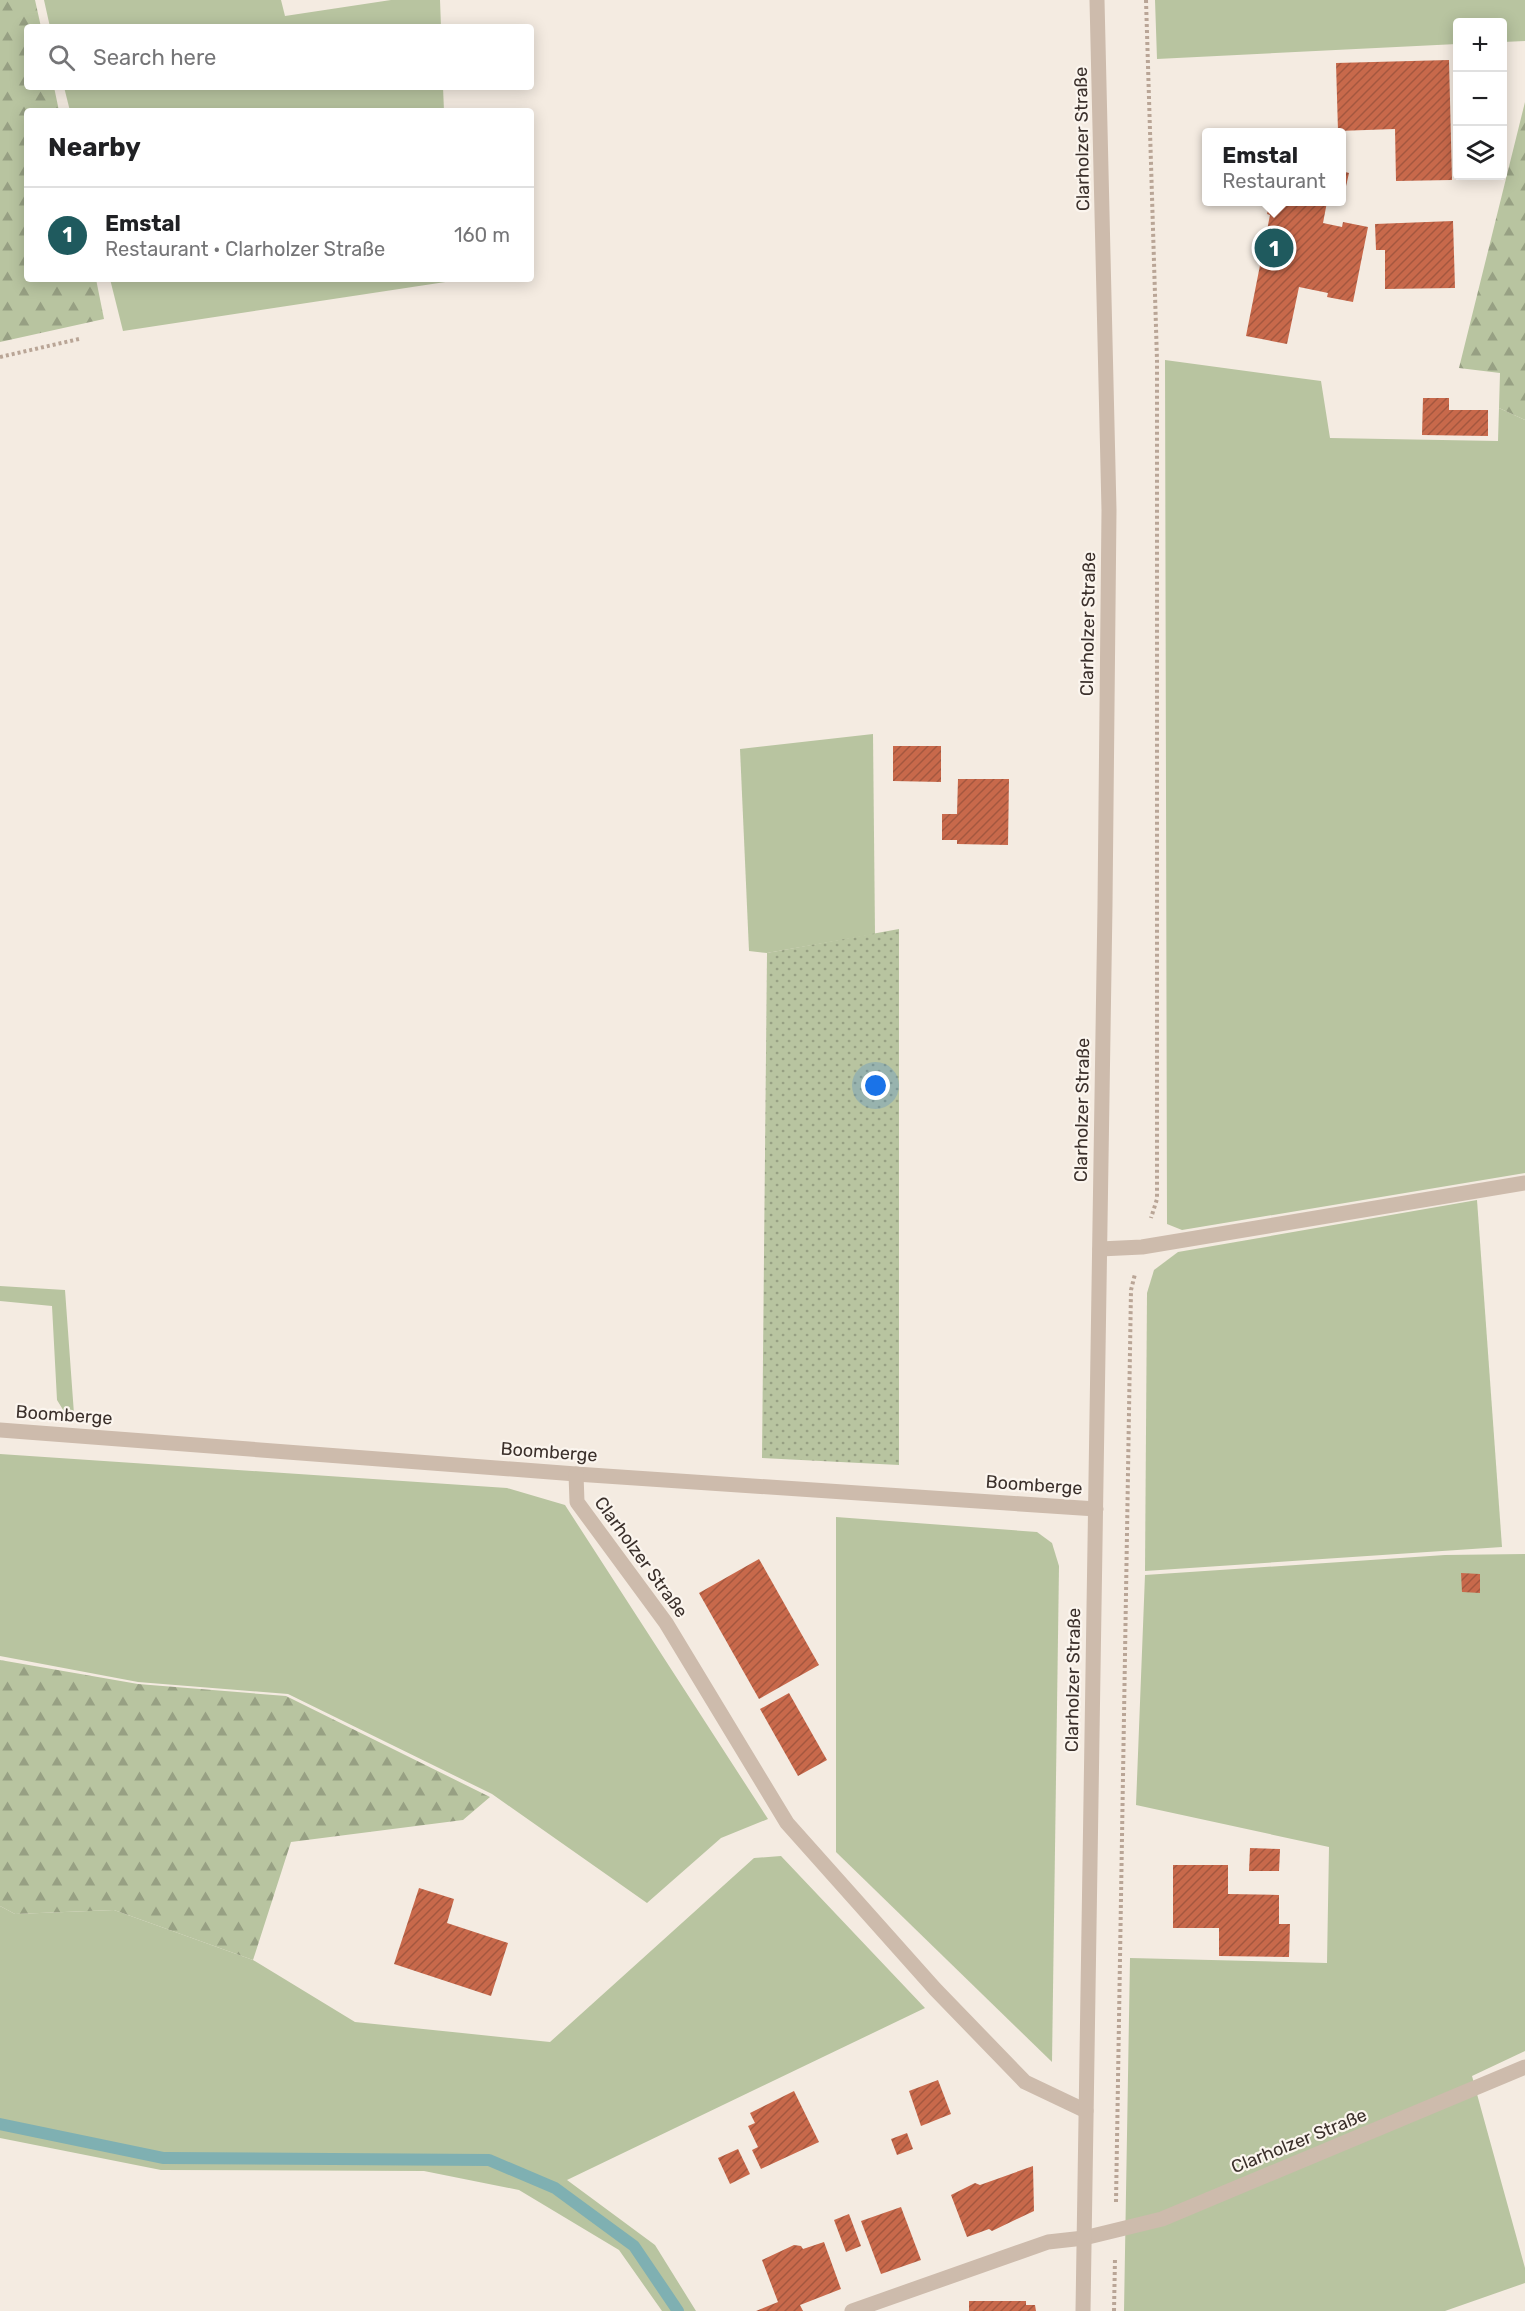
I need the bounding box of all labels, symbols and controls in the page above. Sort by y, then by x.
map controls [1453,18,1507,180]
button: + [1453,18,1507,72]
search box [24,24,534,90]
icon: search [45,41,78,74]
text: Search here [93,44,216,71]
street label: Clarholzer Straße [1070,67,1094,211]
button: − [1453,72,1507,126]
button: layers [1453,126,1507,180]
popup [1202,128,1346,206]
text: Nearby [48,132,141,163]
text: Emstal [1222,142,1298,169]
text: Restaurant [1222,169,1326,193]
text: Emstal [105,210,181,237]
text: 1 [63,223,72,247]
text: 160 m [454,223,510,247]
pin: 1 [1254,226,1294,270]
text: Restaurant · Clarholzer Straße [105,237,385,261]
street label: Clarholzer Straße [1076,552,1100,696]
street label: Clarholzer Straße [1070,1038,1094,1182]
your location [861,1071,890,1100]
street label: Boomberge [15,1401,113,1429]
street label: Boomberge [500,1438,598,1466]
street label: Boomberge [985,1471,1083,1499]
street label: Clarholzer Straße [590,1492,692,1622]
street label: Clarholzer Straße [1061,1608,1085,1752]
street label: Clarholzer Straße [1228,2104,1370,2178]

